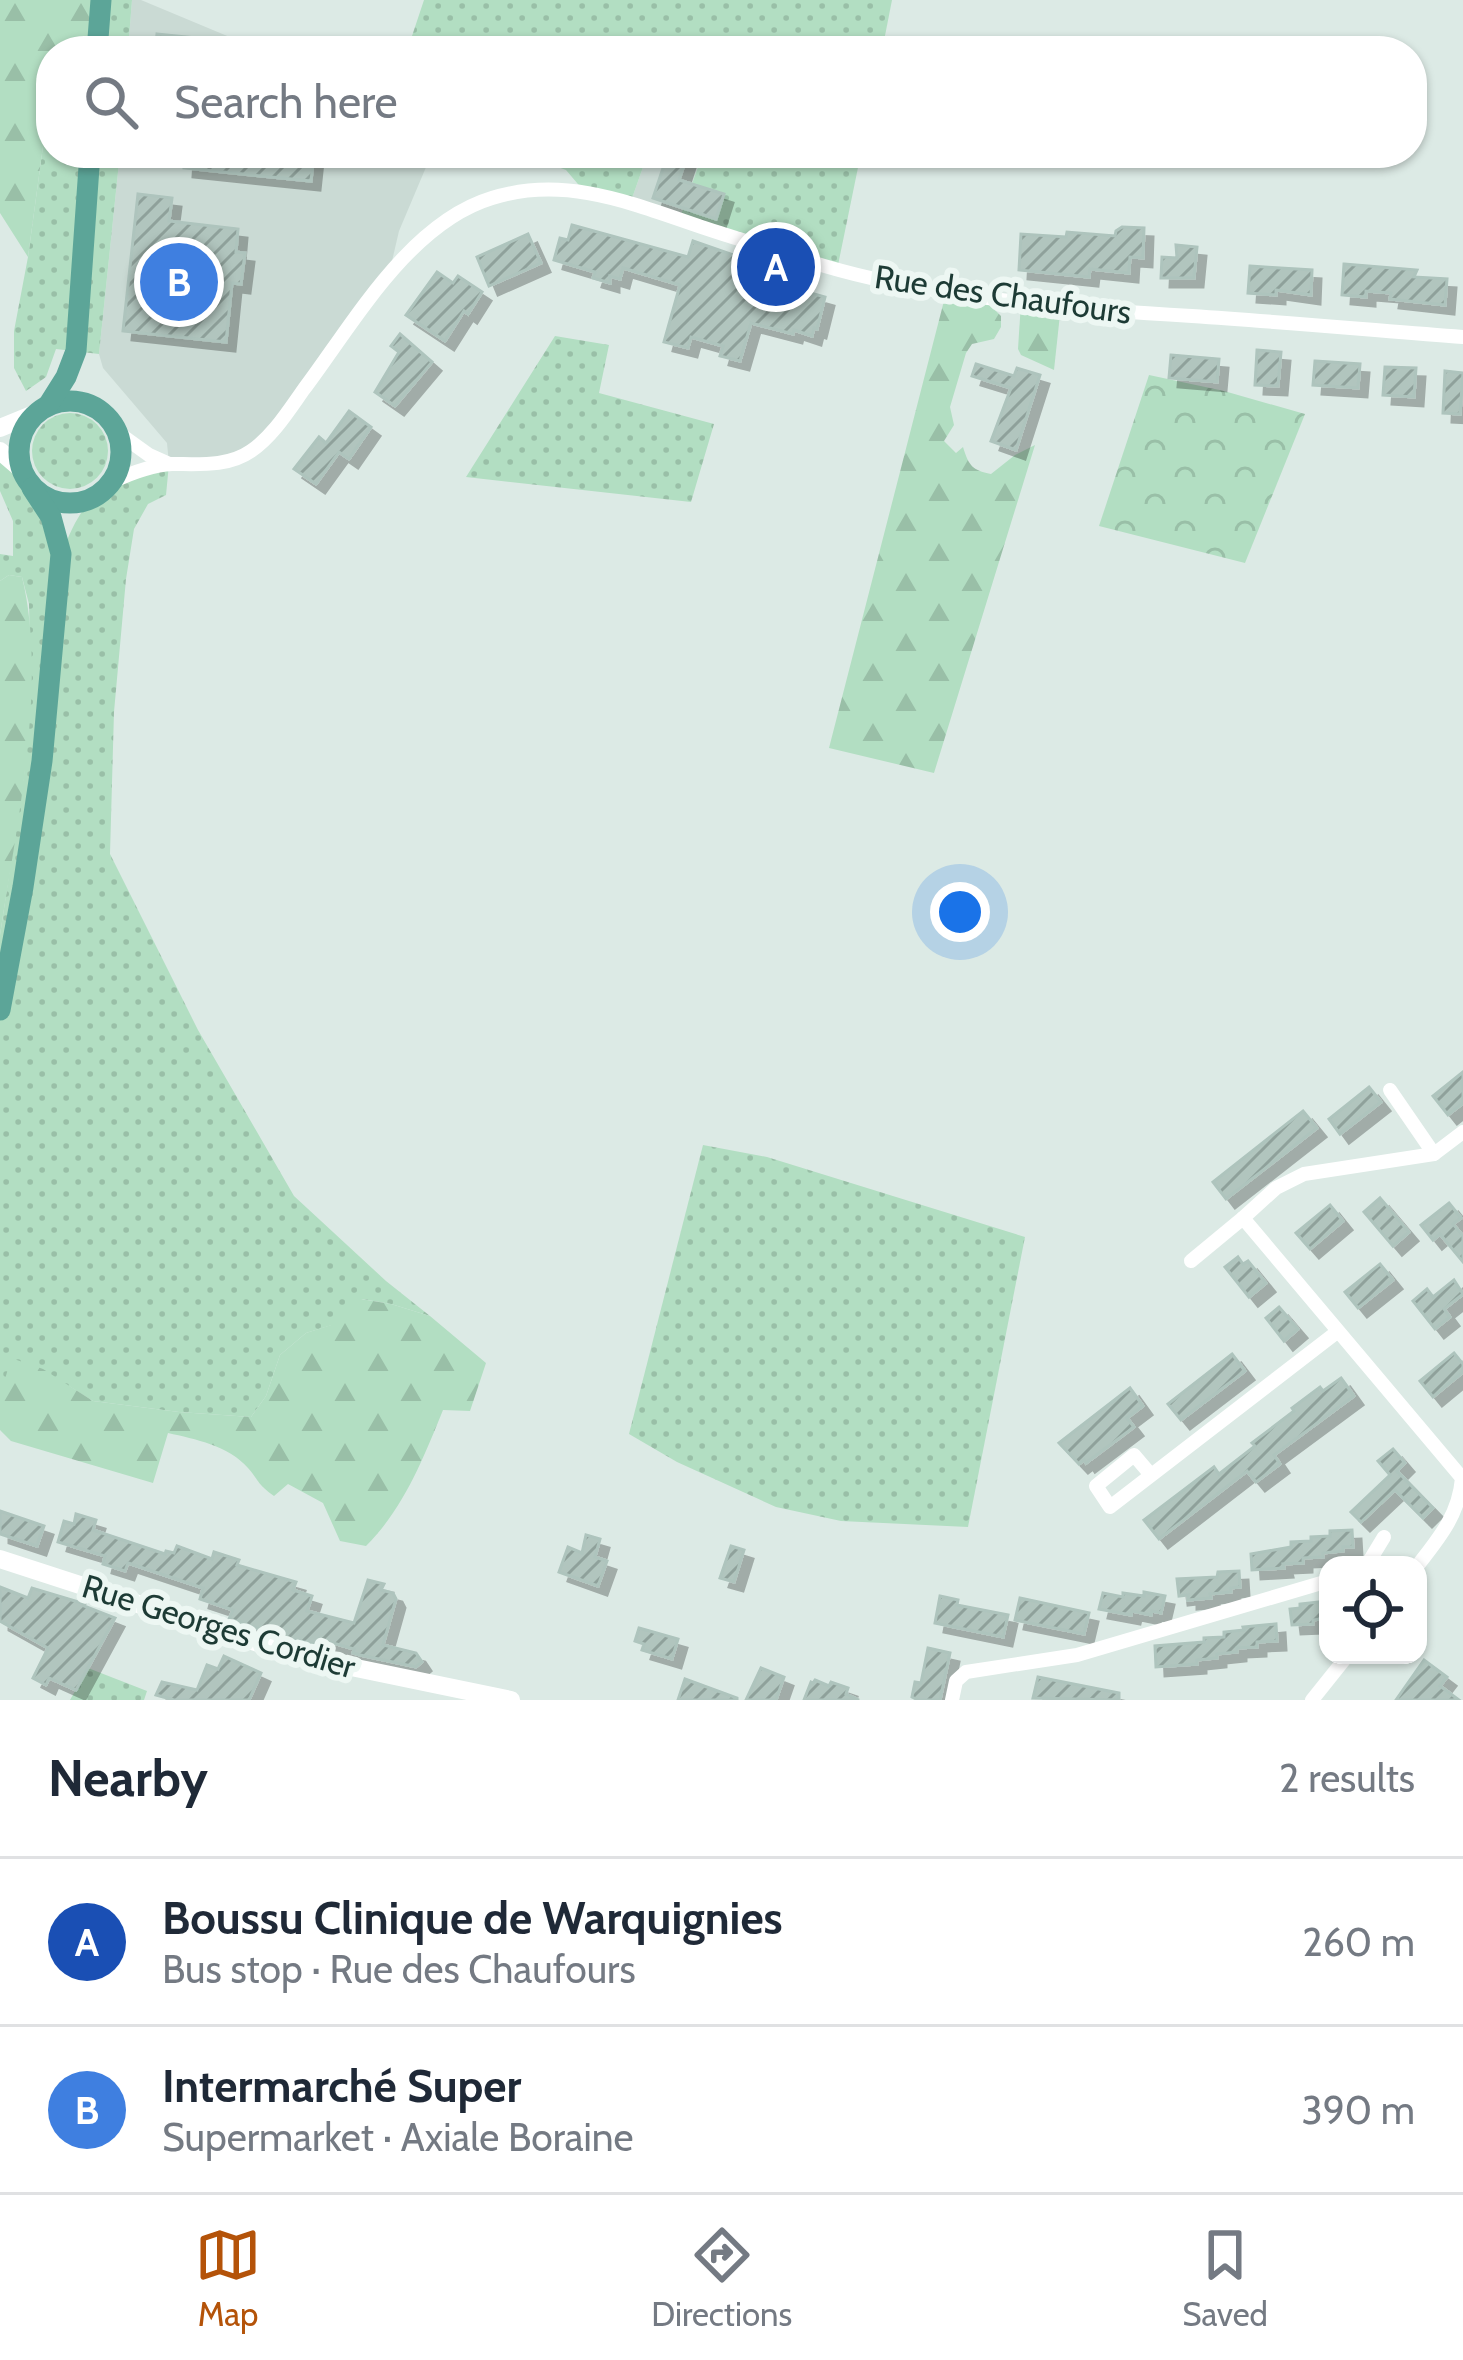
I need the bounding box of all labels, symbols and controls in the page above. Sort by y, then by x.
search box [36,36,1427,168]
icon: search [78,69,144,135]
text: Search here [174,75,398,129]
pin: A [737,222,815,312]
pin: B [140,237,218,327]
street label: Rue des Chaufours [872,256,1134,332]
your location [930,882,990,942]
map controls [1319,1556,1427,1664]
button: locate [1319,1556,1427,1664]
street label: Rue Georges Cordier [78,1565,361,1687]
text: Nearby [48,1747,208,1809]
text: 2 results [1279,1754,1415,1802]
text: Boussu Clinique de Warquignies [162,1891,783,1945]
text: A [75,1918,99,1966]
text: 260 m [1302,1918,1415,1966]
text: Bus stop · Rue des Chaufours [162,1945,636,1993]
text: Intermarché Super [162,2059,521,2113]
text: B [75,2086,99,2134]
text: 390 m [1302,2086,1415,2134]
text: Supermarket · Axiale Boraine [162,2113,634,2161]
tab: Map [195,2222,261,2334]
tab: Directions [651,2222,792,2334]
tab: Saved [1182,2222,1268,2334]

